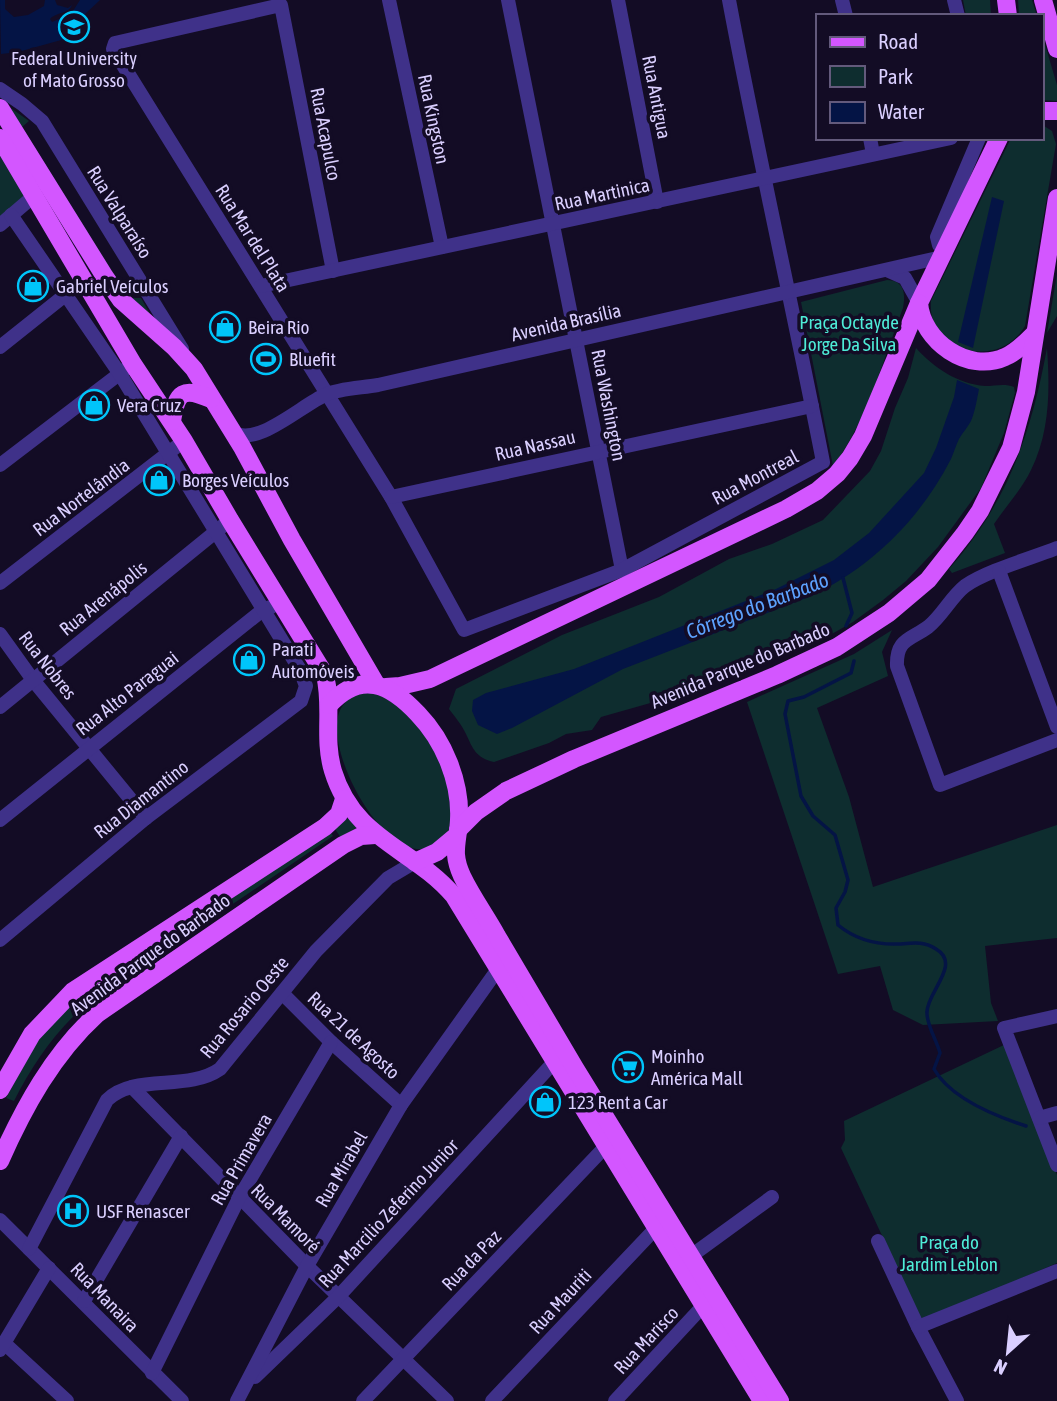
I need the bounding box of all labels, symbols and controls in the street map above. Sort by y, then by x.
school or university icon: Federal University of Mato Grosso [57,10,91,44]
legend [816,14,1043,140]
text: Road [878,29,918,53]
place label: Federal University of Mato Grosso [11,47,137,91]
street label: Rua Antigua [638,53,676,141]
text: Park [878,64,913,88]
street label: Rua Kingston [414,72,454,166]
street label: Rua Acapulco [306,86,346,182]
text: Water [878,99,925,123]
street label: Rua Valparaíso [83,162,157,262]
street label: Rua Martinica [553,173,651,215]
street label: Rua Mar del Plata [211,180,295,296]
shop icon: Gabriel Veículos [16,269,50,303]
place label: Gabriel Veículos [56,275,169,297]
street label: Avenida Brasília [509,299,623,345]
shop icon: Beira Rio [208,310,242,344]
park label: Praça Octayde Jorge Da Silva [799,311,899,355]
place label: Beira Rio [248,316,310,338]
sports icon: Bluefit [249,342,283,376]
street label: Rua Washington [587,347,631,463]
place label: Bluefit [289,348,336,370]
shop icon: Vera Cruz [77,388,111,422]
place label: Vera Cruz [117,394,181,416]
street label: Rua Nassau [493,425,577,465]
street label: Rua Montreal [708,445,802,509]
street label: Rua Nortelândia [29,454,133,540]
shop icon: Borges Veículos [142,463,176,497]
place label: Borges Veículos [182,469,289,491]
street label: Rua Arenápolis [55,556,151,640]
water label: Córrego do Barbado [682,567,832,643]
street label: Avenida Parque do Barbado [647,617,833,713]
street label: Rua Nobres [15,627,82,704]
place label: Parati Automóveis [272,638,355,682]
shop icon: Parati Automóveis [232,643,266,677]
street label: Rua Alto Paraguai [72,646,182,740]
street label: Rua Diamantino [89,755,193,843]
street label: Avenida Parque do Barbado [66,889,234,1019]
street label: Rua Rosario Oeste [195,952,293,1062]
street label: Rua 21 de Agosto [303,987,405,1083]
place label: Moinho América Mall [651,1045,743,1089]
supermarket icon: Moinho América Mall [611,1050,645,1084]
shop icon: 123 Rent a Car [528,1085,562,1119]
place label: 123 Rent a Car [568,1091,668,1113]
street label: Rua Primavera [206,1109,276,1209]
street label: Rua Mirabel [310,1127,372,1211]
street label: Rua Marcilio Zeferino Junior [314,1134,463,1292]
street label: Rua Mamoré [247,1179,325,1257]
hospital icon: USF Renascer [56,1194,90,1228]
place label: USF Renascer [96,1200,190,1222]
street label: Rua da Paz [437,1225,505,1295]
park label: Praça do Jardim Leblon [900,1231,998,1275]
street label: Rua Manaira [66,1258,144,1336]
street label: Rua Mauriti [524,1264,596,1338]
street label: Rua Marisco [609,1302,683,1378]
north arrow [973,1317,1043,1387]
text: N [990,1355,1010,1379]

